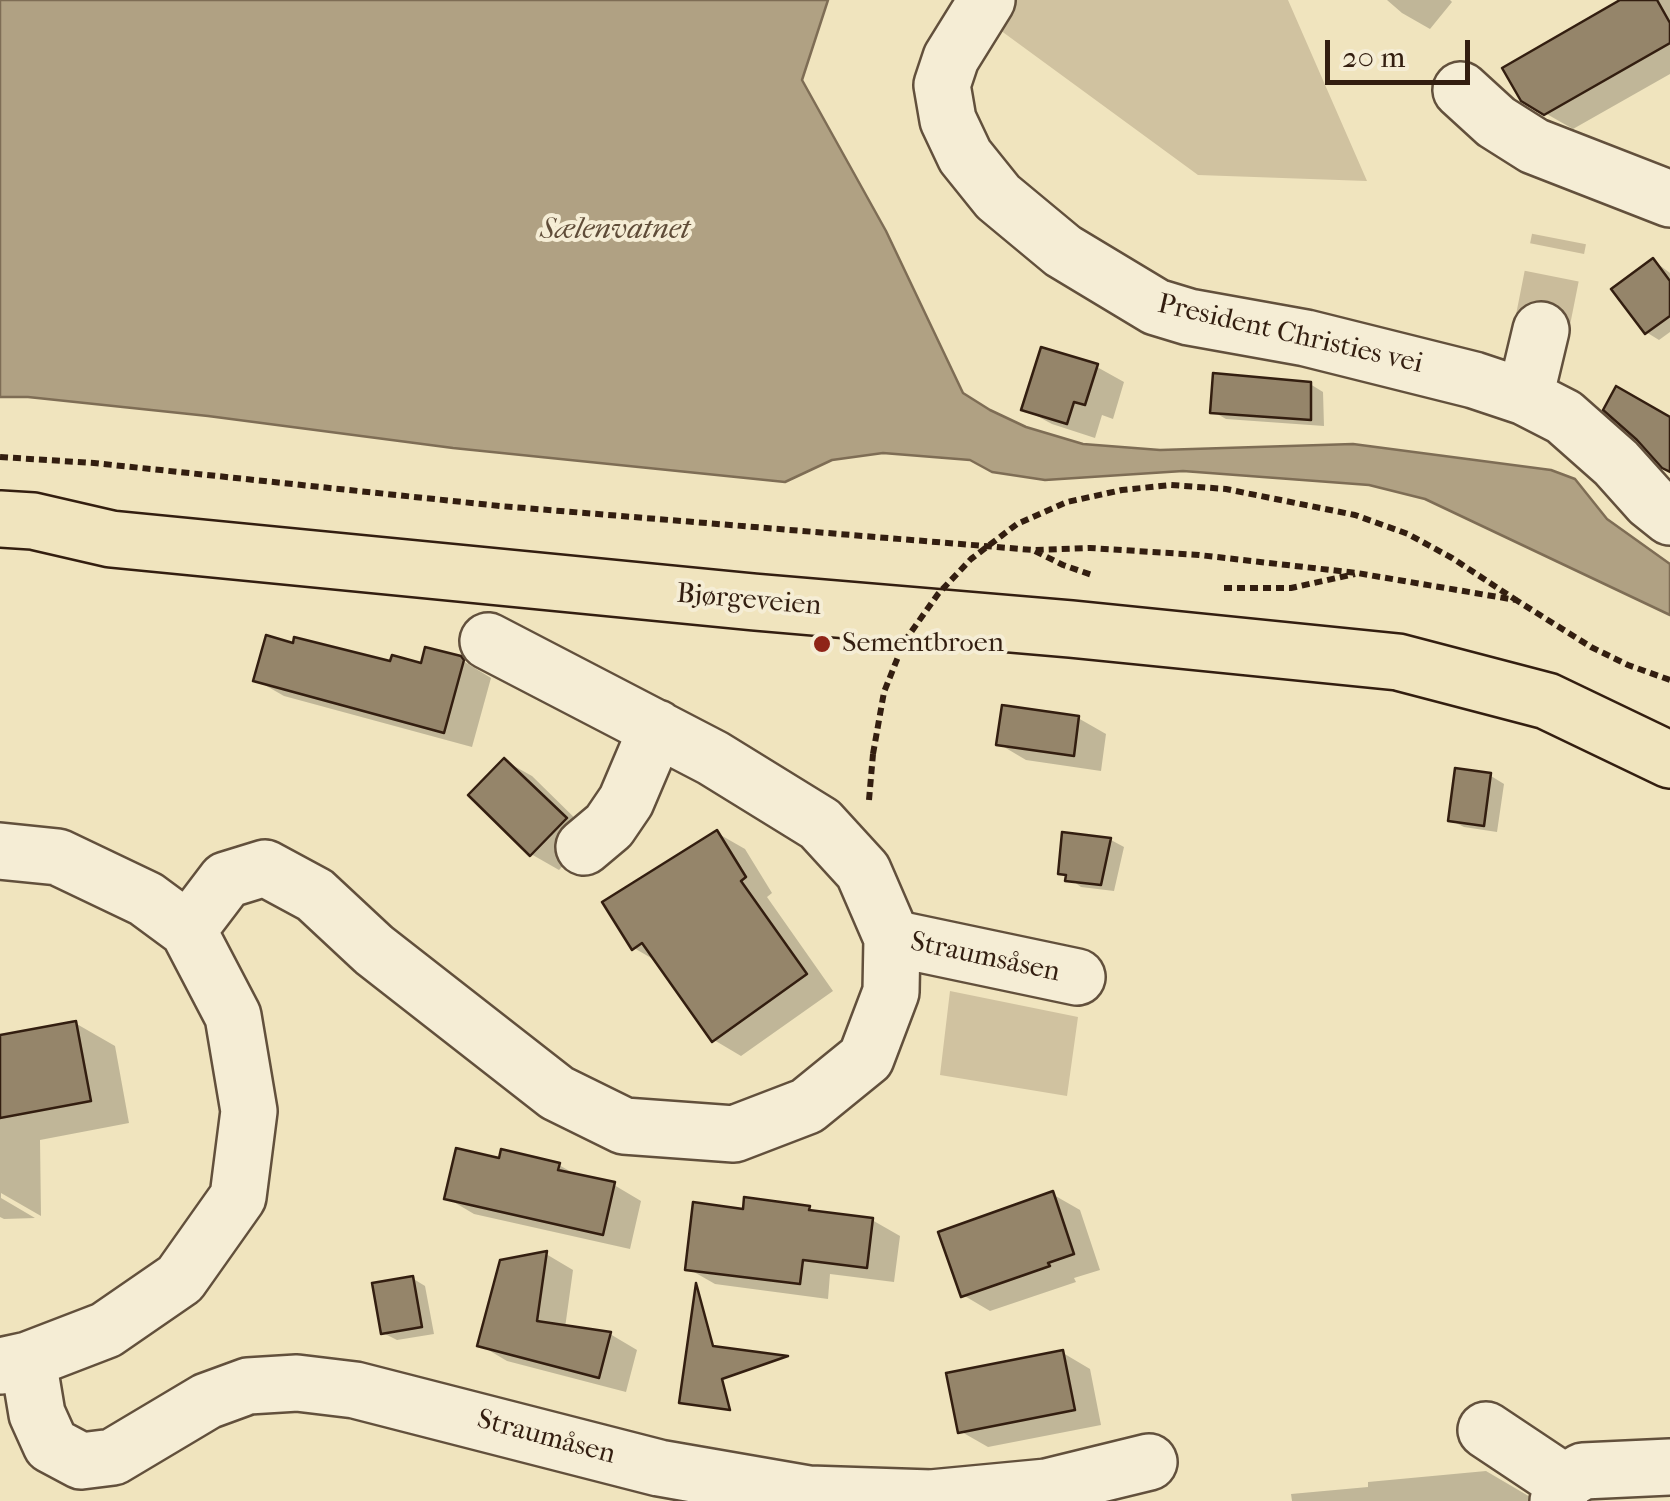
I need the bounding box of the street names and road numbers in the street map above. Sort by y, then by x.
street label: President Christies vei [1154,288,1426,382]
street label: Bjørgeveien [675,578,823,624]
street label: Straumsåsen [907,926,1063,990]
street label: Straumåsen [473,1403,619,1473]

